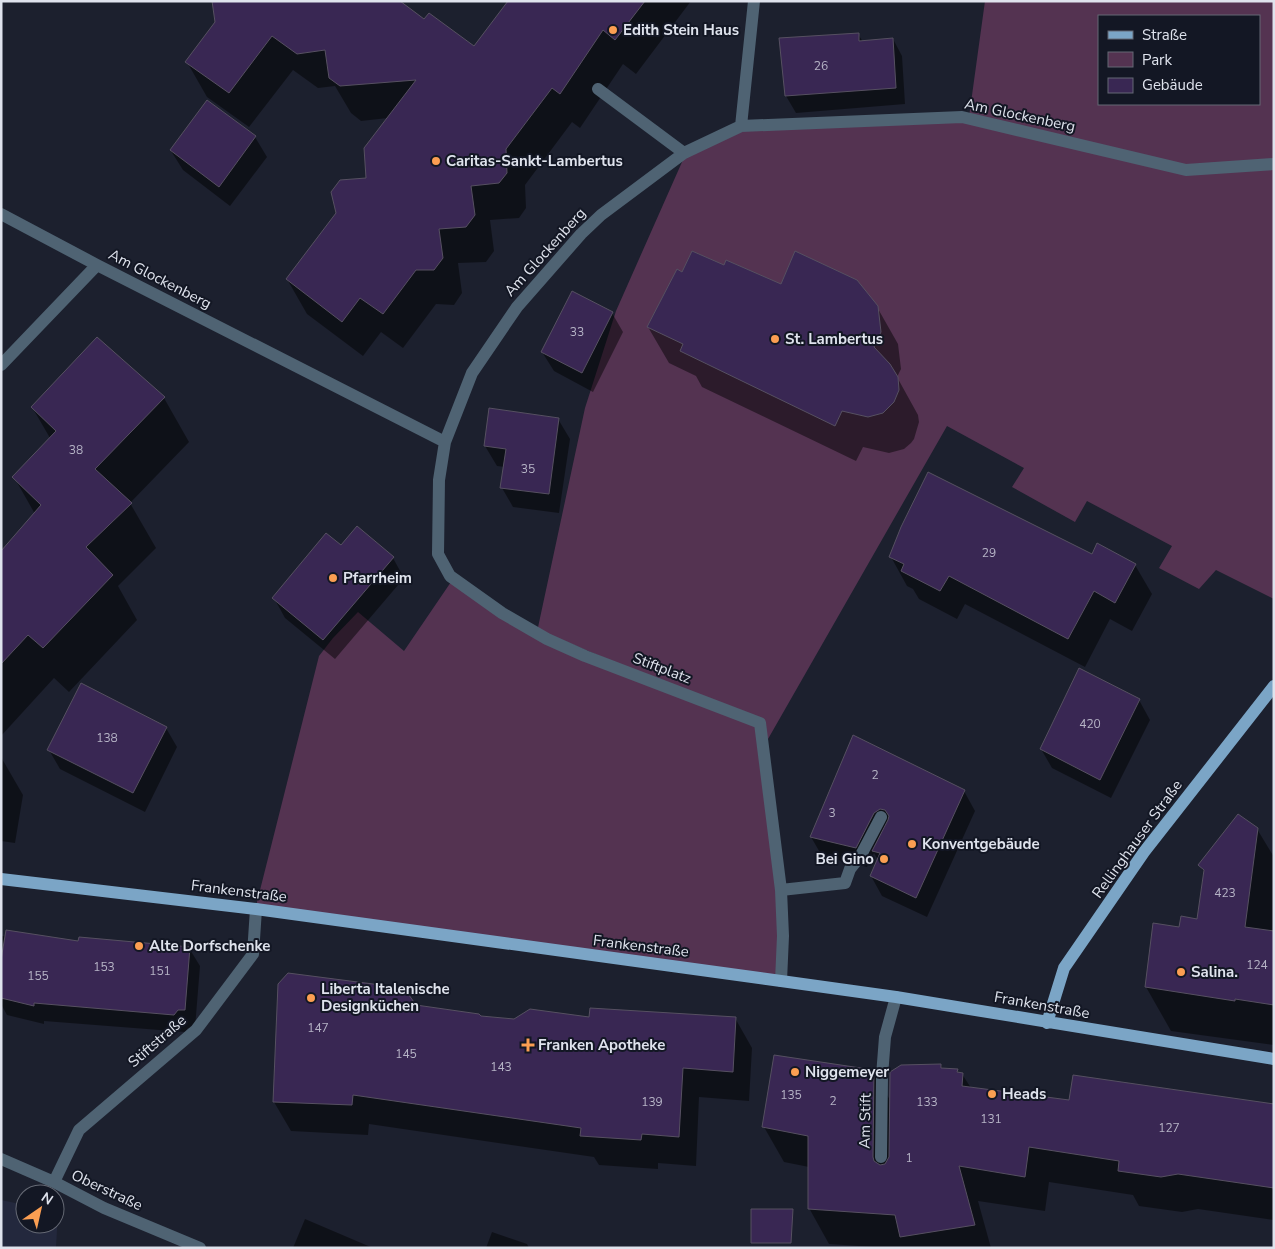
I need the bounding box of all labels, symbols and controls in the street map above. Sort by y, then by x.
legend [1098,15,1260,105]
place label: Edith Stein Haus [623,20,739,40]
marker: Edith Stein Haus [607,24,619,36]
text: Straße [1142,25,1187,45]
text: Park [1142,50,1172,70]
house number: 26 [814,58,828,74]
text: Gebäude [1142,75,1203,95]
street label: Am Glockenberg [963,93,1077,137]
place label: Caritas-Sankt-Lambertus [446,151,623,171]
marker: Caritas-Sankt-Lambertus [430,155,442,167]
street label: Am Glockenberg [500,203,590,301]
street label: Am Glockenberg [105,244,215,314]
house number: 33 [570,324,584,340]
place label: St. Lambertus [785,329,883,349]
marker: St. Lambertus [769,333,781,345]
house number: 38 [69,442,83,458]
house number: 35 [521,461,535,477]
house number: 29 [982,545,996,561]
place label: Pfarrheim [343,568,412,588]
marker: Pfarrheim [327,572,339,584]
street label: Stiftplatz [630,648,694,688]
house number: 420 [1079,716,1101,732]
house number: 138 [96,730,118,746]
house number: 2 [871,767,879,783]
street label: Rellinghauser Straße [1087,776,1187,902]
house number: 3 [828,805,836,821]
place label: Konventgebäude [922,834,1040,854]
marker: Konventgebäude [906,838,918,850]
place label: Bei Gino [815,849,874,869]
marker: Bei Gino [878,853,890,865]
street label: Frankenstraße [190,875,288,907]
house number: 423 [1214,885,1236,901]
street label: Frankenstraße [592,930,690,962]
place label: Alte Dorfschenke [149,936,270,956]
marker: Alte Dorfschenke [133,940,145,952]
house number: 124 [1246,957,1268,973]
house number: 153 [93,959,115,975]
place label: Salina. [1191,962,1238,982]
house number: 151 [149,963,171,979]
marker: Salina. [1175,966,1187,978]
house number: 155 [27,968,49,984]
place label: Liberta Italenische Designküchen [321,979,450,1016]
street label: Frankenstraße [993,987,1091,1023]
marker: Liberta Italenische Designküchen [305,992,317,1004]
street label: Stiftstraße [124,1010,190,1072]
house number: 147 [307,1020,329,1036]
place label: Franken Apotheke [538,1035,665,1055]
marker: Franken Apotheke [522,1039,534,1051]
house number: 145 [395,1046,417,1062]
house number: 143 [490,1059,512,1075]
place label: Niggemeyer [805,1062,889,1082]
marker: Niggemeyer [789,1066,801,1078]
place label: Heads [1002,1084,1046,1104]
house number: 135 [780,1087,802,1103]
marker: Heads [986,1088,998,1100]
street label: Am Stift [855,1092,875,1149]
house number: 2 [829,1093,837,1109]
house number: 139 [641,1094,663,1110]
house number: 133 [916,1094,938,1110]
house number: 131 [980,1111,1002,1127]
house number: 127 [1158,1120,1180,1136]
house number: 1 [905,1150,913,1166]
street label: Oberstraße [68,1165,146,1215]
north arrow [15,1184,65,1234]
text: N [37,1188,57,1209]

